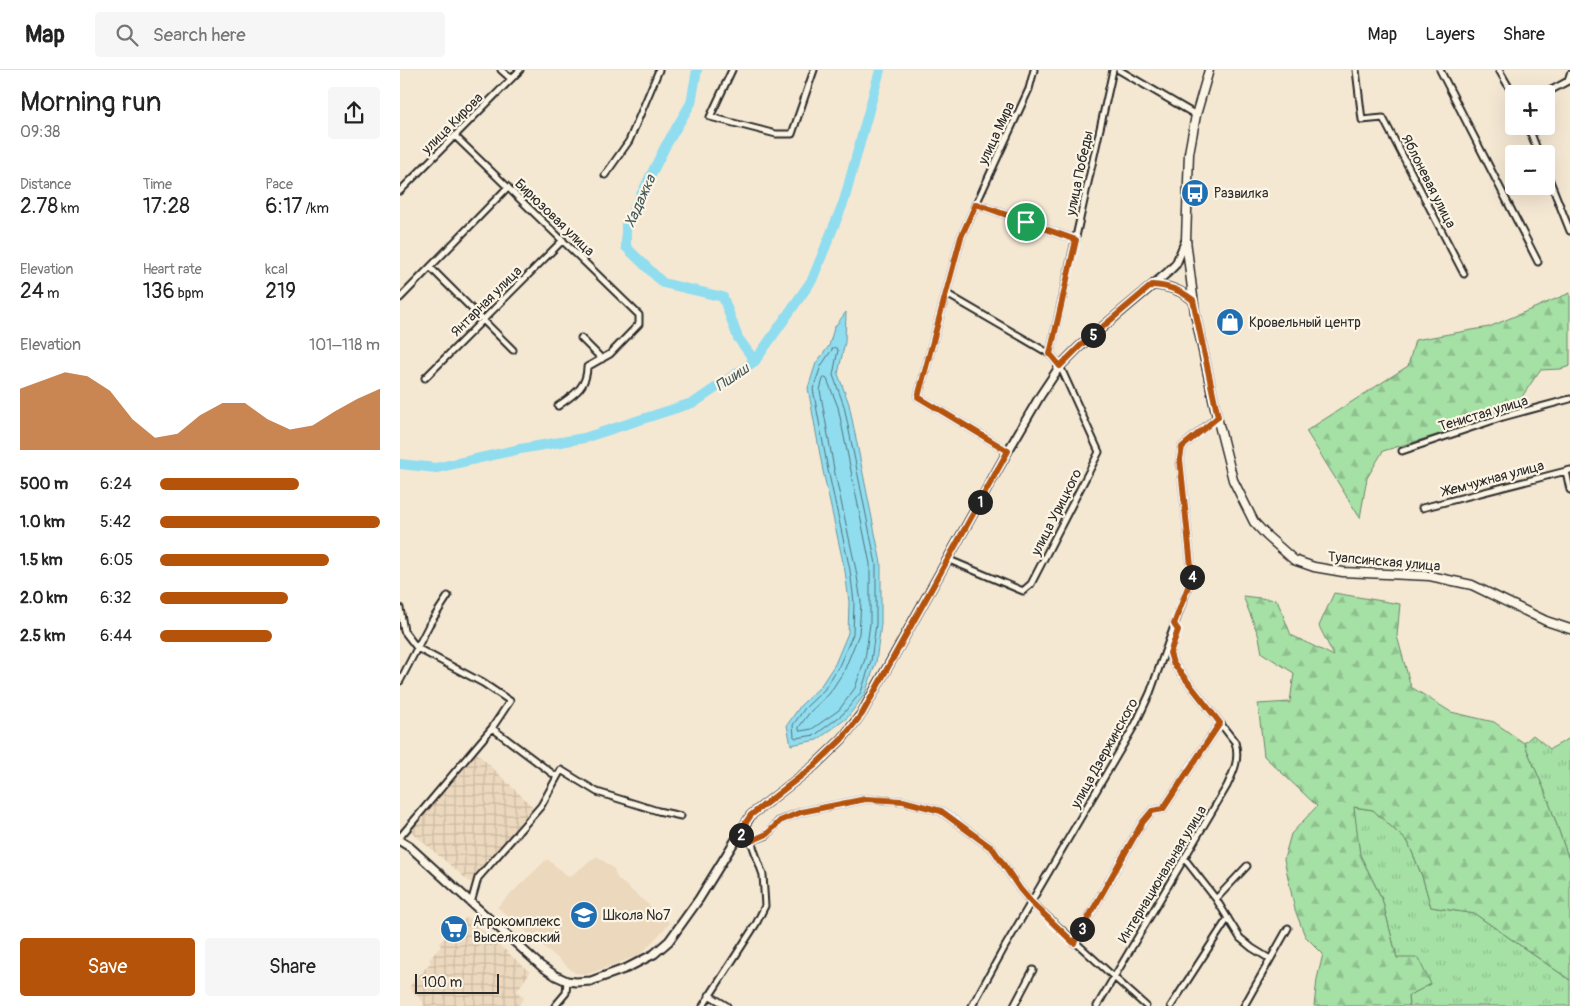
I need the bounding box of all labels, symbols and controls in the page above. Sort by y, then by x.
search box [95,12,445,57]
text: Map [25,20,65,49]
icon: search [113,21,141,49]
text: Search here [153,23,246,47]
text: Map [1368,23,1397,46]
text: Layers [1425,23,1475,46]
text: Share [1503,23,1545,46]
text: Morning run [20,85,162,120]
map controls [1505,85,1555,195]
button: + [1505,85,1555,135]
button: share [328,87,380,139]
street label: улица Кирова [417,89,487,158]
street label: улица Мира [974,99,1018,168]
text: 09:38 [20,122,60,142]
street label: улица Победы [1062,129,1097,218]
street label: Яблоневая улица [1398,132,1459,231]
button: − [1505,145,1555,195]
water label: Хадажка [621,171,661,230]
street label: Бирюзовая улица [511,175,598,260]
text: Distance [20,176,71,193]
text: Time [143,176,172,193]
text: Pace [265,176,293,193]
bus stop icon: Развилка [1180,178,1210,208]
place label: Развилка [1214,185,1268,202]
text: 2.78 [20,193,58,220]
text: 17:28 [143,193,190,220]
text: 6:17 [265,193,302,220]
text: km [58,200,79,217]
text: /km [302,200,329,217]
pin [1005,201,1047,243]
icon: arrive [1012,208,1040,236]
text: Elevation [20,261,73,278]
text: Heart rate [143,261,202,278]
text: kcal [265,261,288,278]
street label: Янтарная улица [447,262,525,340]
text: 24 [20,278,44,305]
text: 136 [143,278,175,305]
text: 219 [265,278,296,305]
text: m [44,285,59,302]
text: bpm [175,285,204,302]
shop icon: Кровельный центр [1215,307,1245,337]
place label: Кровельный центр [1249,314,1361,331]
pin: 5 [1080,322,1106,348]
text: 5 [1090,327,1097,344]
text: Elevation [20,335,81,355]
text: 101–118 m [309,335,380,355]
water label: Пшиш [712,358,754,396]
street label: Тенистая улица [1436,392,1530,435]
street label: Жемчужная улица [1439,457,1546,501]
street label: улица Урицкого [1027,466,1086,559]
text: 500 m [20,474,68,494]
text: 6:24 [100,474,132,494]
pin: 1 [968,490,992,514]
text: 1 [978,494,983,511]
text: 1.0 km [20,512,65,532]
text: 5:42 [100,512,131,532]
street label: Туапсинская улица [1327,548,1441,575]
text: 1.5 km [20,550,63,570]
text: 6:05 [100,550,133,570]
pin: 4 [1180,564,1204,590]
text: 4 [1188,569,1197,586]
text: 2.0 km [20,588,68,608]
text: 6:32 [100,588,131,608]
text: 2.5 km [20,626,65,646]
text: 6:44 [100,626,132,646]
street label: улица Дзержинского [1067,695,1142,812]
street label: Интернациональная улица [1115,802,1210,946]
pin: 2 [728,822,754,848]
text: 2 [738,827,745,844]
school or university icon: Школа №7 [569,900,599,930]
place label: Школа №7 [603,907,671,924]
place label: Агрокомплекс Выселковский [473,913,561,946]
supermarket icon: Агрокомплекс Выселковский [439,914,469,944]
pin: 3 [1070,916,1094,942]
text: 3 [1079,921,1086,938]
button: Save [20,938,195,996]
button: Share [205,938,380,996]
scale bar [415,971,499,994]
text: 100 m [422,974,462,991]

